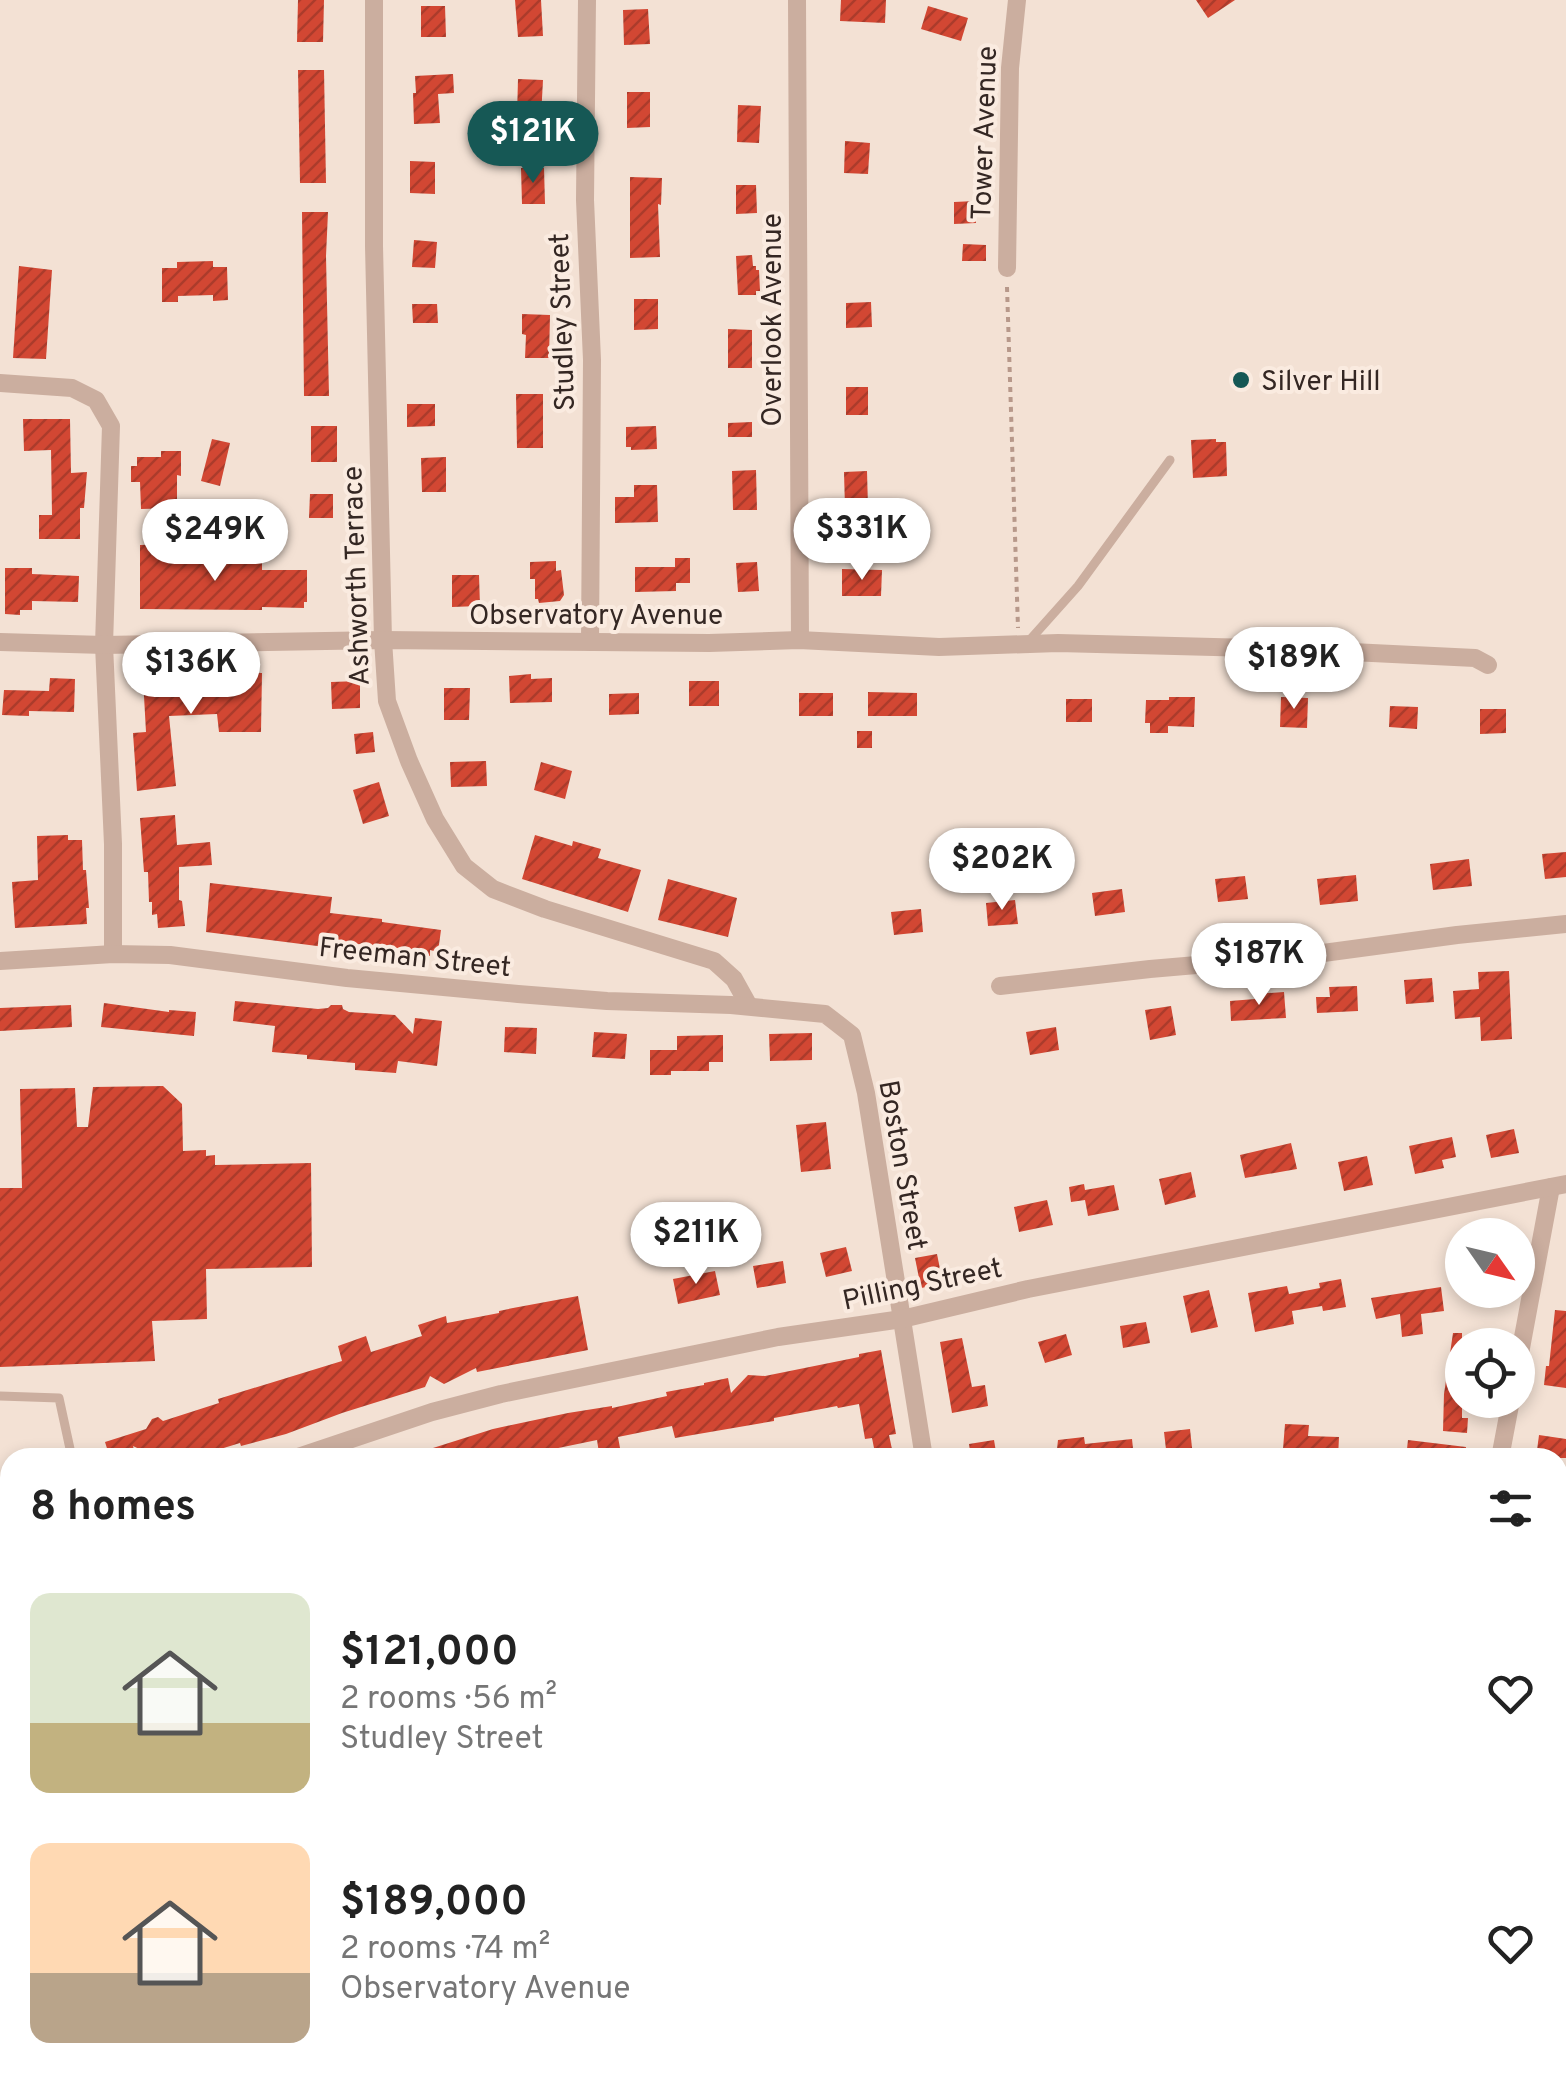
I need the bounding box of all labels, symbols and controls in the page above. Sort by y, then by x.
street label: Tower Avenue [965,45,1007,221]
pin: $121K [463,101,603,186]
text: $121K [489,113,577,153]
street label: Overlook Avenue [756,213,792,427]
street label: Studley Street [543,232,585,412]
place label: Silver Hill [1261,365,1381,401]
marker: Silver Hill [1230,369,1252,391]
street label: Ashworth Terrace [336,465,380,686]
pin: $331K [792,498,932,583]
pin: $249K [145,499,285,584]
text: $331K [815,510,909,550]
text: $249K [164,511,266,551]
street label: Observatory Avenue [469,599,723,635]
pin: $189K [1224,627,1364,712]
pin: $136K [121,632,261,717]
text: $189K [1247,639,1341,679]
text: $136K [144,644,238,684]
pin: $202K [932,828,1072,913]
text: $202K [951,840,1053,880]
pin: $187K [1189,923,1329,1008]
street label: Freeman Street [317,931,513,987]
text: $187K [1213,935,1305,975]
street label: Boston Street [868,1078,934,1253]
pin: $211K [626,1202,766,1287]
text: $211K [652,1214,740,1254]
north arrow [1445,1218,1535,1308]
map controls [1445,1218,1535,1418]
street label: Pilling Street [840,1251,1006,1320]
button: locate [1445,1328,1535,1418]
icon: filters [1483,1481,1538,1536]
text: 8 homes [30,1482,196,1535]
text: $121,000 [340,1627,519,1680]
icon: home [110,1633,230,1753]
icon: heart [1483,1666,1538,1721]
text: 2 rooms · 56 m² [340,1680,557,1720]
text: Studley Street [340,1720,544,1760]
text: $189,000 [340,1877,528,1930]
icon: home [110,1883,230,2003]
icon: heart [1483,1916,1538,1971]
text: 2 rooms · 74 m² [340,1930,550,1970]
text: Observatory Avenue [340,1970,630,2010]

